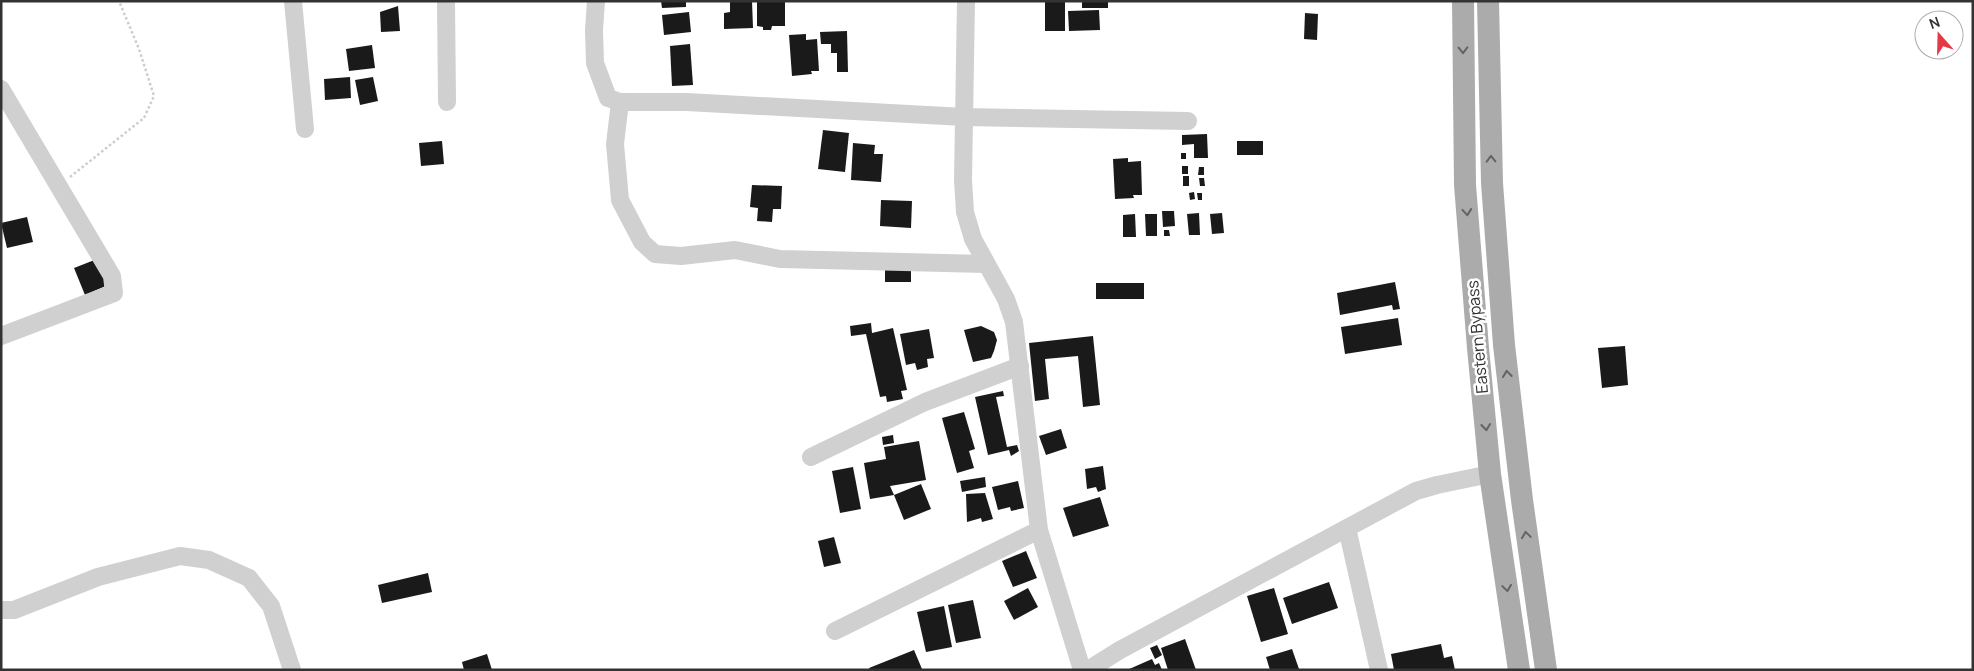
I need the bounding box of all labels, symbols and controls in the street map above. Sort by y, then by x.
north arrow [1914,10,1964,60]
text: N [1926,12,1942,33]
one-way arrow [1458,46,1468,54]
one-way arrow [1486,155,1496,162]
one-way arrow [1461,209,1472,217]
street label: Eastern Bypass [1461,279,1493,395]
one-way arrow [1502,369,1513,377]
one-way arrow [1480,423,1491,431]
one-way arrow [1521,531,1532,539]
one-way arrow [1501,583,1511,592]

